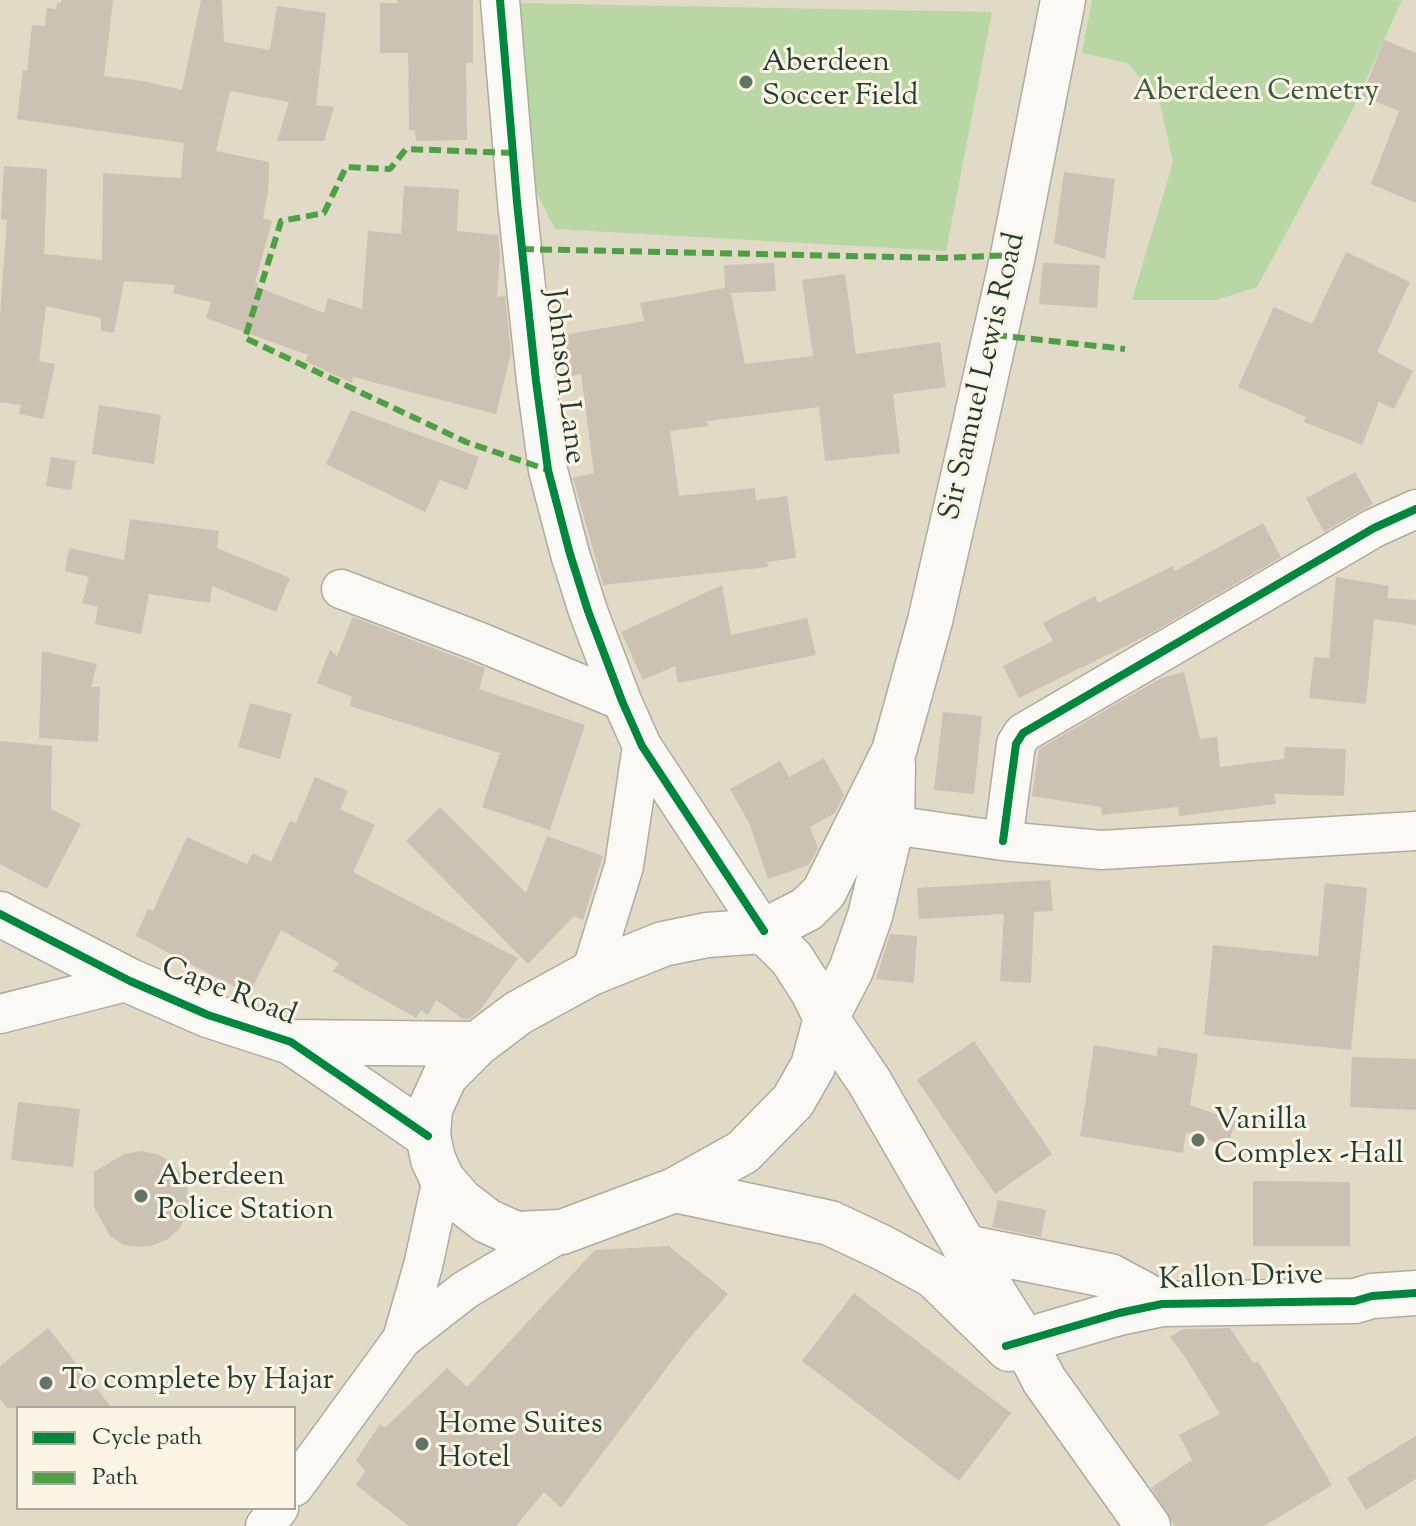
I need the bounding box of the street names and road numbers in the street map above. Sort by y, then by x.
street label: Sir Samuel Lewis Road [934,230,1036,524]
street label: Johnson Lane [533,287,591,467]
street label: Cape Road [155,952,301,1036]
street label: Kallon Drive [1158,1259,1324,1301]

